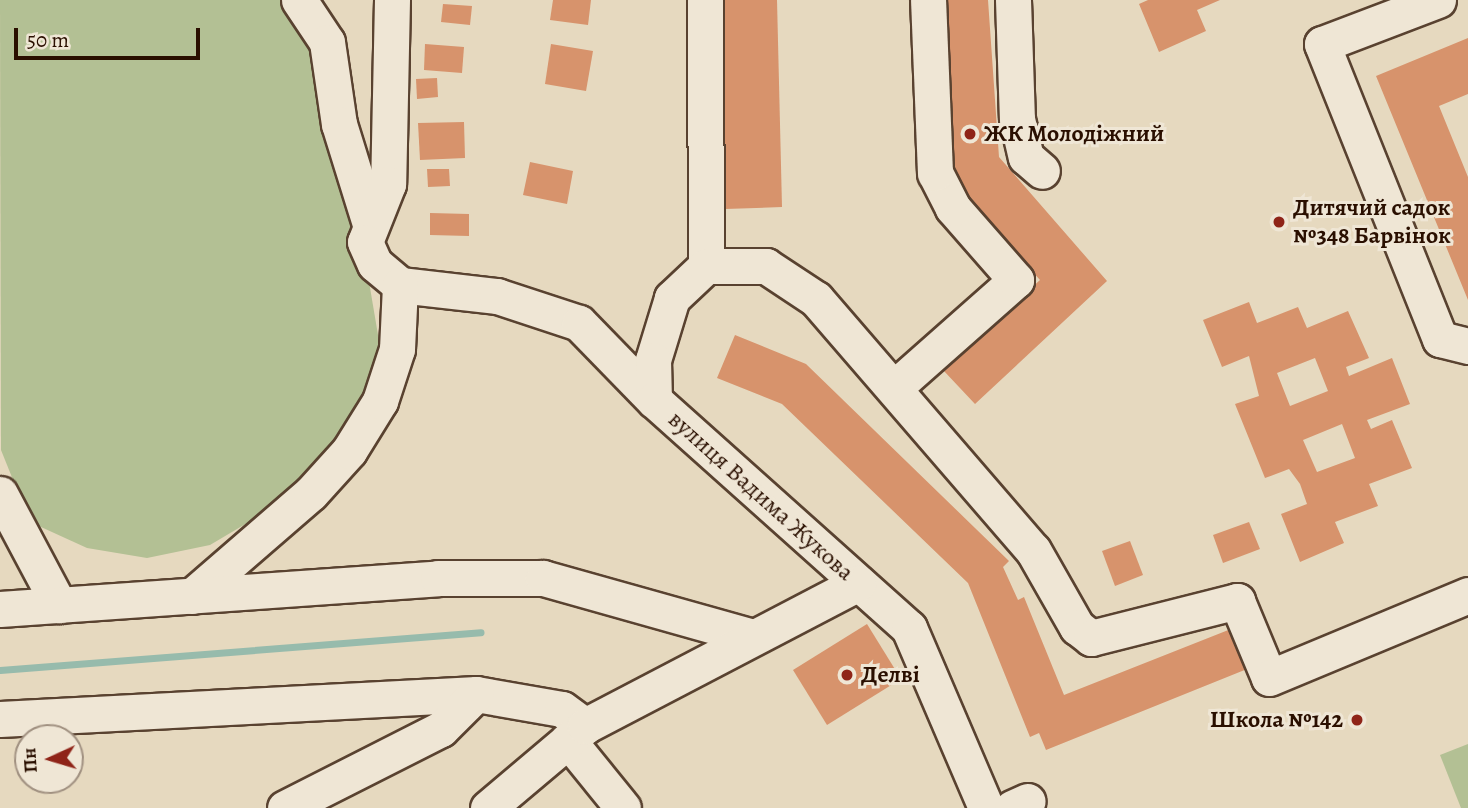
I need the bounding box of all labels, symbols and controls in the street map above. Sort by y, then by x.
scale bar [18,14,203,58]
text: 50 m [27,26,69,54]
place label: ЖК Молодіжний [984,120,1164,148]
marker: ЖК Молодіжний [962,126,978,142]
place label: Дитячий садок №348 Барвінок [1293,194,1451,250]
marker: Дитячий садок №348 Барвінок [1271,214,1287,230]
street label: вулиця Вадима Жукова [662,405,860,587]
place label: Делві [861,661,920,689]
marker: Делві [839,667,855,683]
place label: Школа №142 [1210,706,1343,734]
marker: Школа №142 [1349,712,1365,728]
north arrow [14,724,84,794]
text: Пн [16,747,44,774]

